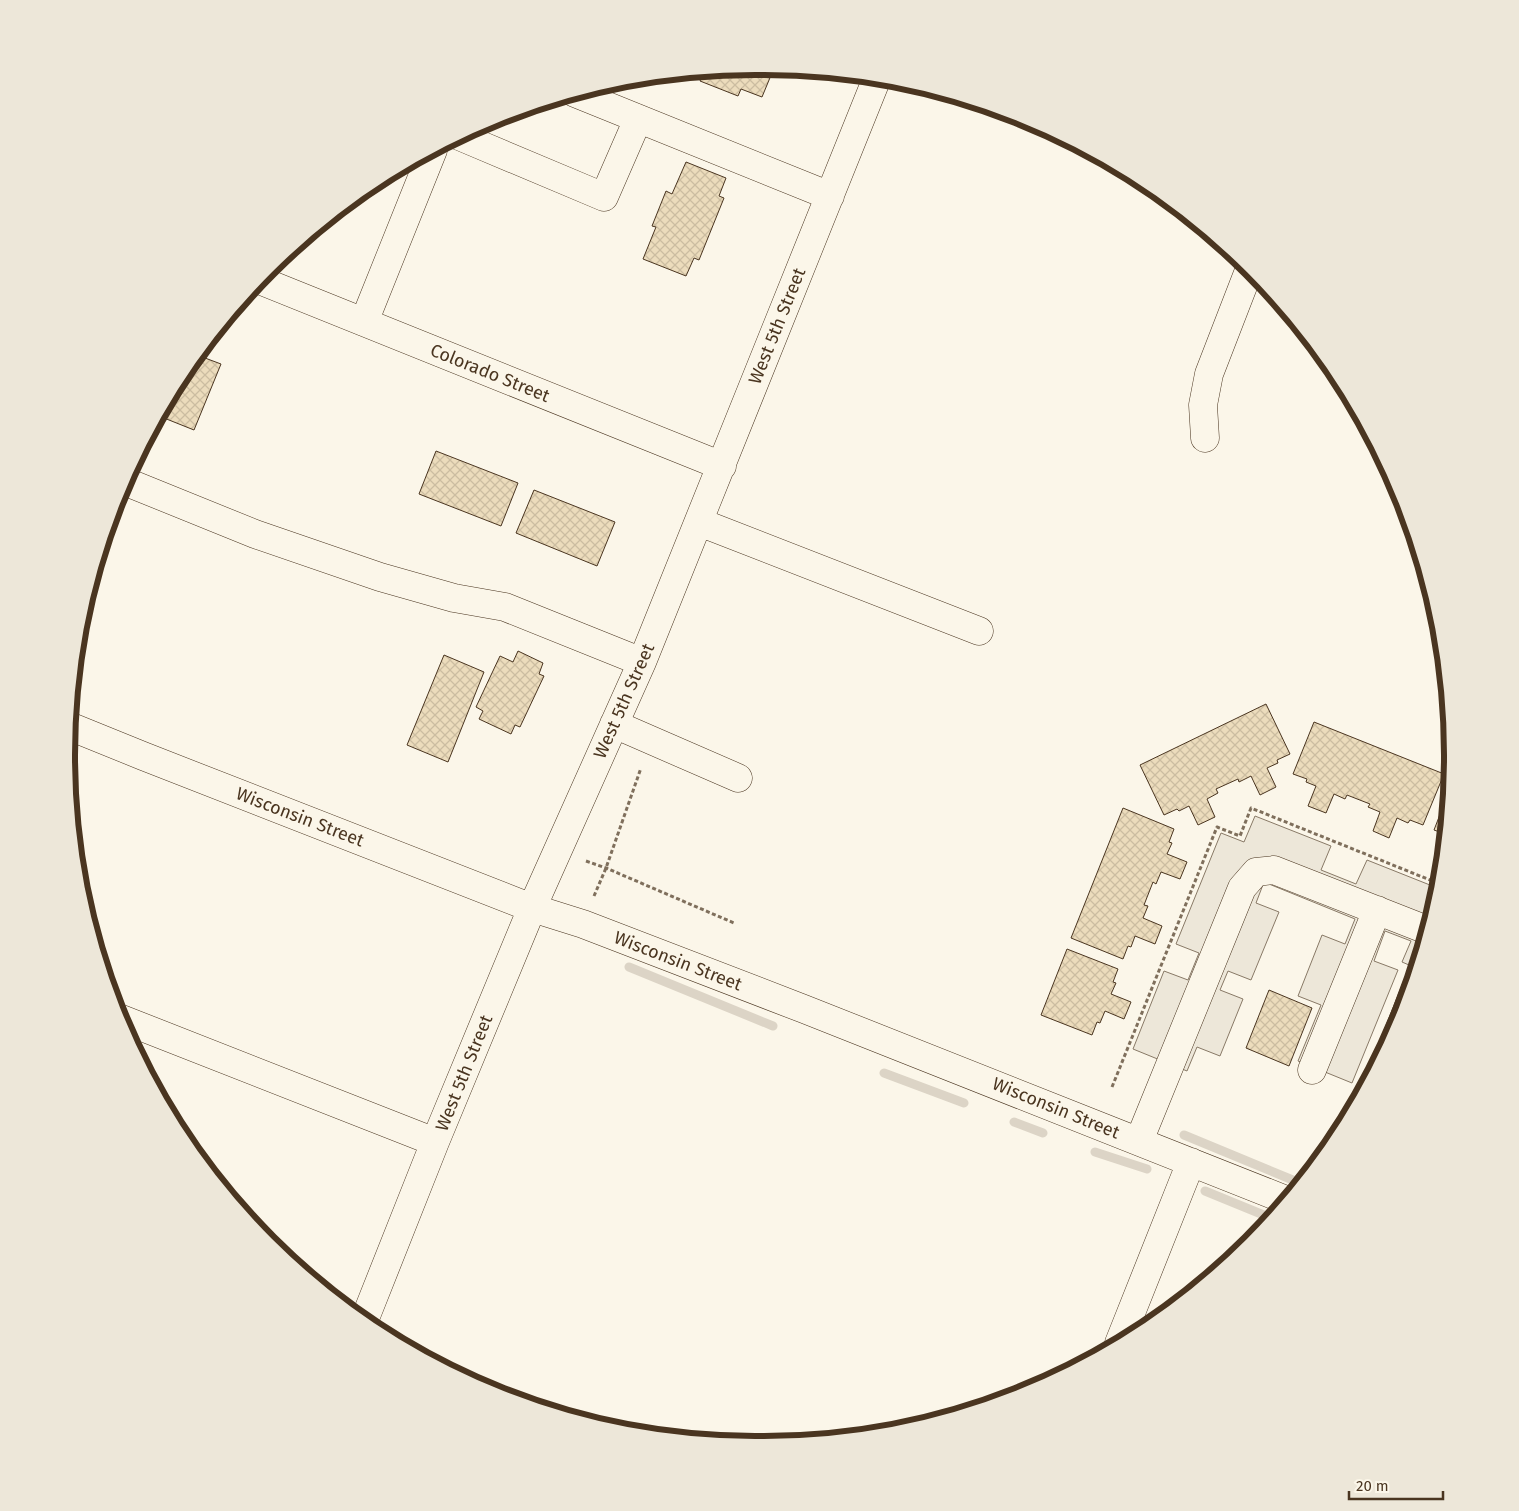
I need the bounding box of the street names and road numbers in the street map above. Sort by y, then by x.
street label: West 5th Street [744,264,811,387]
street label: Colorado Street [427,339,553,407]
street label: West 5th Street [589,640,659,762]
street label: Wisconsin Street [233,782,368,852]
street label: Wisconsin Street [611,926,746,996]
street label: West 5th Street [431,1011,498,1134]
street label: Wisconsin Street [989,1072,1123,1144]

